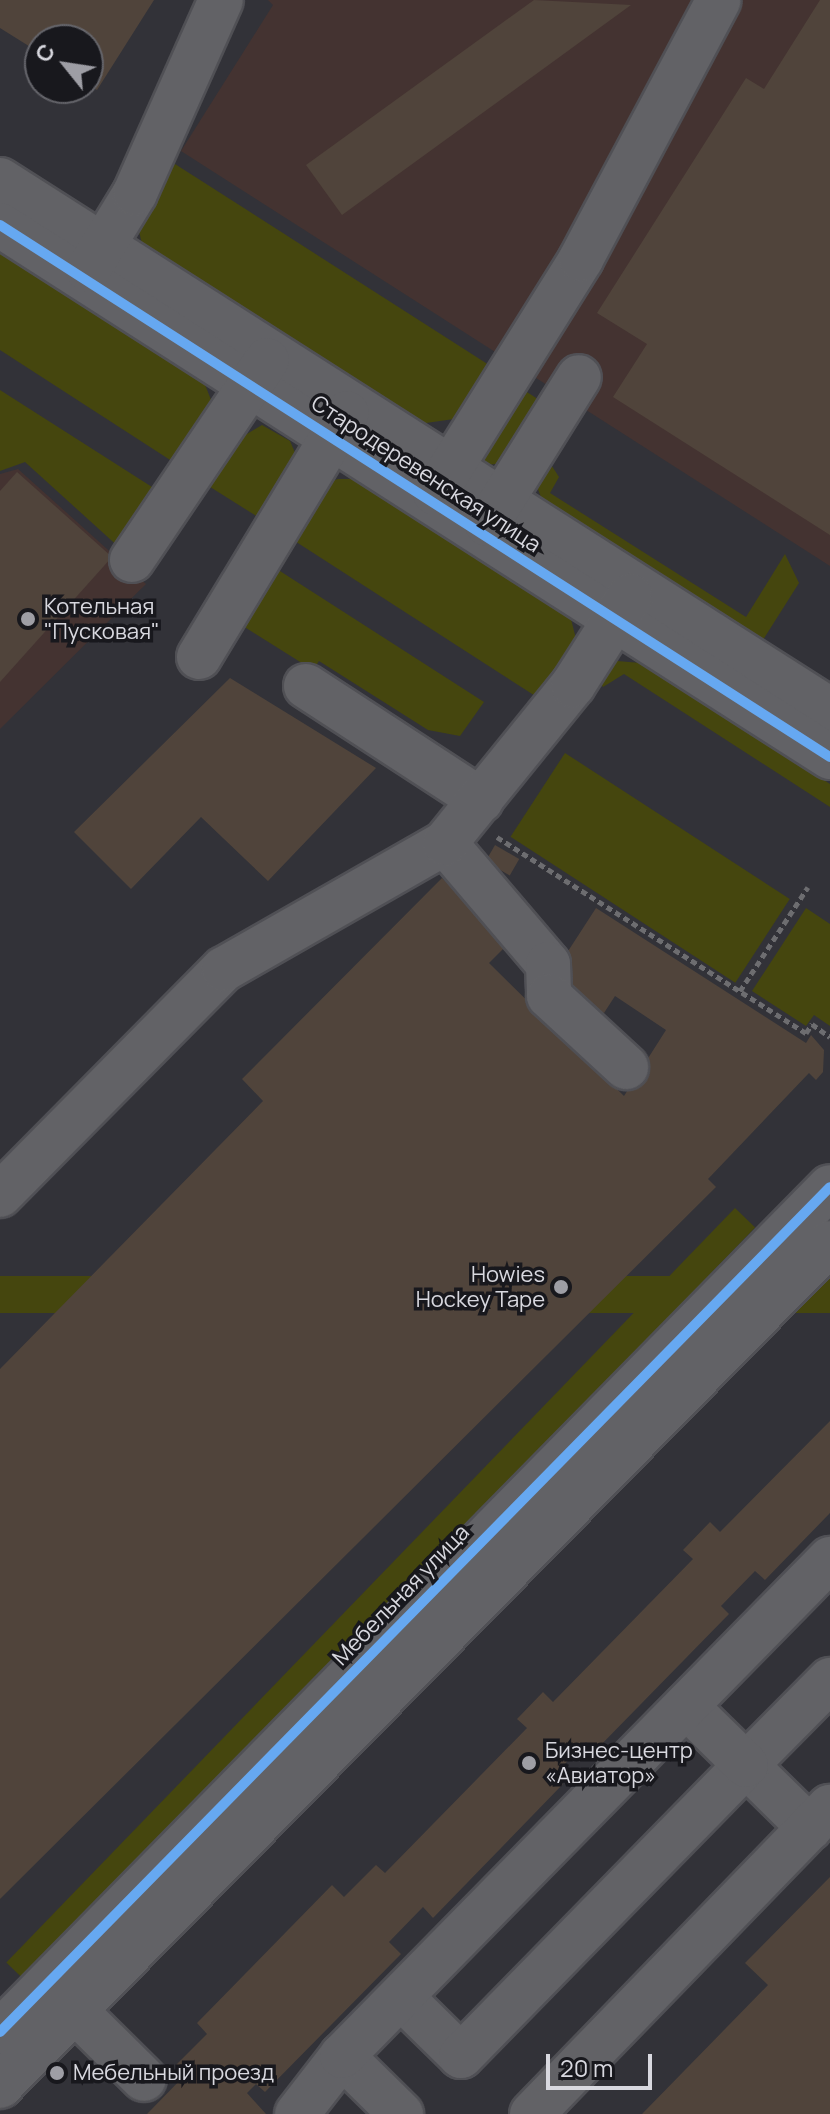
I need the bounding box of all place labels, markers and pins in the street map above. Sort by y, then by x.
place label: Котельная "Пусковая" [44,593,160,644]
marker: Котельная "Пусковая" [19,610,37,628]
place label: Howies Hockey Tape [416,1261,545,1312]
marker: Howies Hockey Tape [552,1278,570,1296]
place label: Бизнес-центр «Авиатор» [545,1737,693,1788]
marker: Бизнес-центр «Авиатор» [520,1754,538,1772]
place label: Мебельный проезд [73,2060,274,2086]
marker: Мебельный проезд [48,2064,66,2082]

